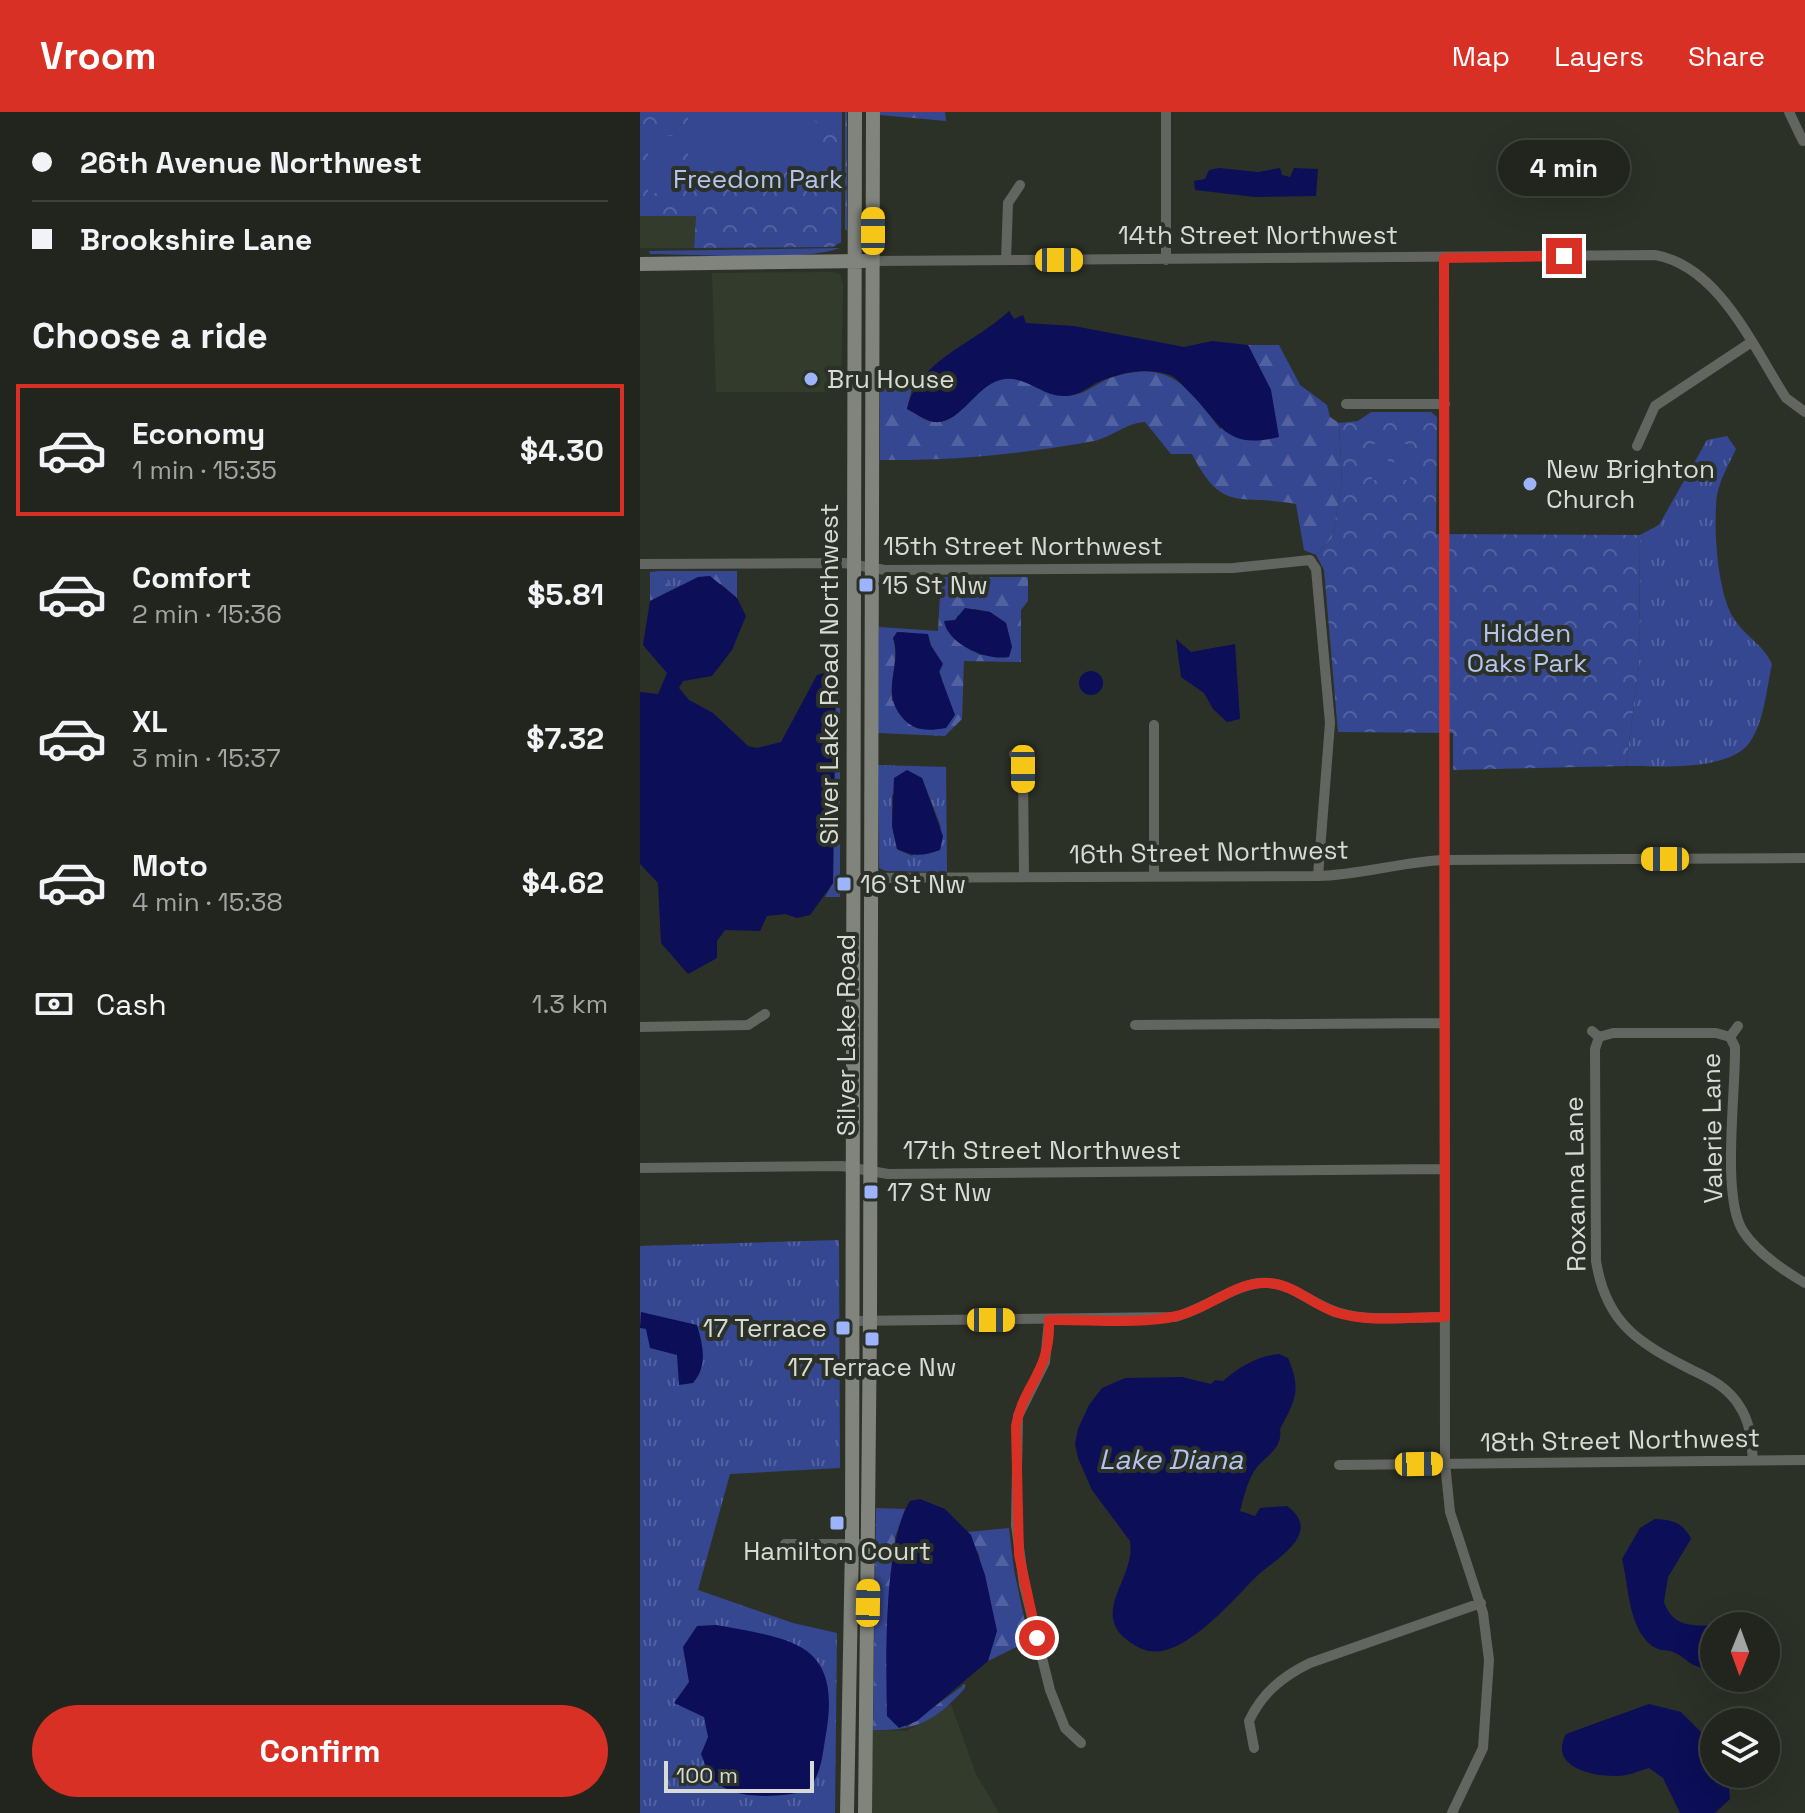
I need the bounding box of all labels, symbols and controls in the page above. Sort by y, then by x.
text: Vroom [40,32,157,80]
text: Map [1452,38,1510,74]
text: Layers [1554,38,1644,74]
text: Share [1688,38,1765,74]
callout: 4 min [1498,140,1630,196]
text: 26th Avenue Northwest [80,143,422,182]
text: 4 min [1530,151,1598,185]
park label: Freedom Park [673,162,843,196]
car [861,207,885,255]
street label: 14th Street Northwest [1118,218,1398,252]
text: Brookshire Lane [80,220,312,259]
route end [1546,238,1582,274]
car [1035,248,1083,272]
text: Choose a ride [32,313,268,359]
place label: Bru House [827,362,955,396]
marker: Bru House [802,370,820,388]
icon: car [36,414,108,486]
text: Economy [132,414,265,453]
text: $4.30 [520,431,604,470]
place label: New Brighton Church [1546,452,1715,516]
text: 1 min · 15:35 [132,453,277,487]
marker: New Brighton Church [1521,475,1539,493]
street label: Silver Lake Road Northwest [812,503,846,845]
street label: 15th Street Northwest [883,529,1163,563]
icon: car [36,558,108,630]
text: Comfort [132,558,251,597]
place label: 15 St Nw [882,568,988,602]
text: $5.81 [527,575,604,614]
marker: 15 St Nw [857,576,875,594]
text: 2 min · 15:36 [132,597,282,631]
park label: Hidden Oaks Park [1467,616,1587,680]
icon: car [36,702,108,774]
text: XL [132,702,168,741]
text: $7.32 [526,719,604,758]
text: 3 min · 15:37 [132,741,281,775]
car [1011,745,1035,793]
street label: 16th Street Northwest [1069,833,1349,871]
icon: car [36,846,108,918]
text: Moto [132,846,208,885]
car [1641,847,1689,871]
text: $4.62 [522,863,604,902]
place label: 16 St Nw [860,867,966,901]
marker: 16 St Nw [835,875,853,893]
text: 4 min · 15:38 [132,885,283,919]
street label: Silver Lake Road [829,934,863,1136]
icon: cash [32,982,76,1026]
text: Cash [96,985,167,1024]
text: 1.3 km [532,987,608,1021]
street label: Valerie Lane [1694,1052,1730,1204]
street label: Roxanna Lane [1556,1096,1594,1272]
street label: 17th Street Northwest [903,1133,1181,1167]
place label: 17 St Nw [887,1175,992,1209]
marker: 17 St Nw [862,1183,880,1201]
car [967,1308,1015,1332]
place label: 17 Terrace [703,1311,827,1345]
marker: 17 Terrace [834,1319,852,1337]
marker: 17 Terrace Nw [863,1330,881,1348]
place label: 17 Terrace Nw [787,1350,957,1384]
street label: 18th Street Northwest [1480,1421,1760,1459]
water label: Lake Diana [1099,1441,1244,1477]
car [1395,1452,1443,1476]
marker: Hamilton Court [828,1514,846,1532]
place label: Hamilton Court [743,1534,931,1568]
car [856,1579,880,1627]
north arrow [1700,1612,1780,1692]
map controls [1700,1612,1780,1788]
route start [1019,1620,1055,1656]
button: Confirm [32,1705,608,1797]
button: layers [1700,1708,1780,1788]
scale bar [664,1757,814,1793]
text: 100 m [676,1761,738,1789]

